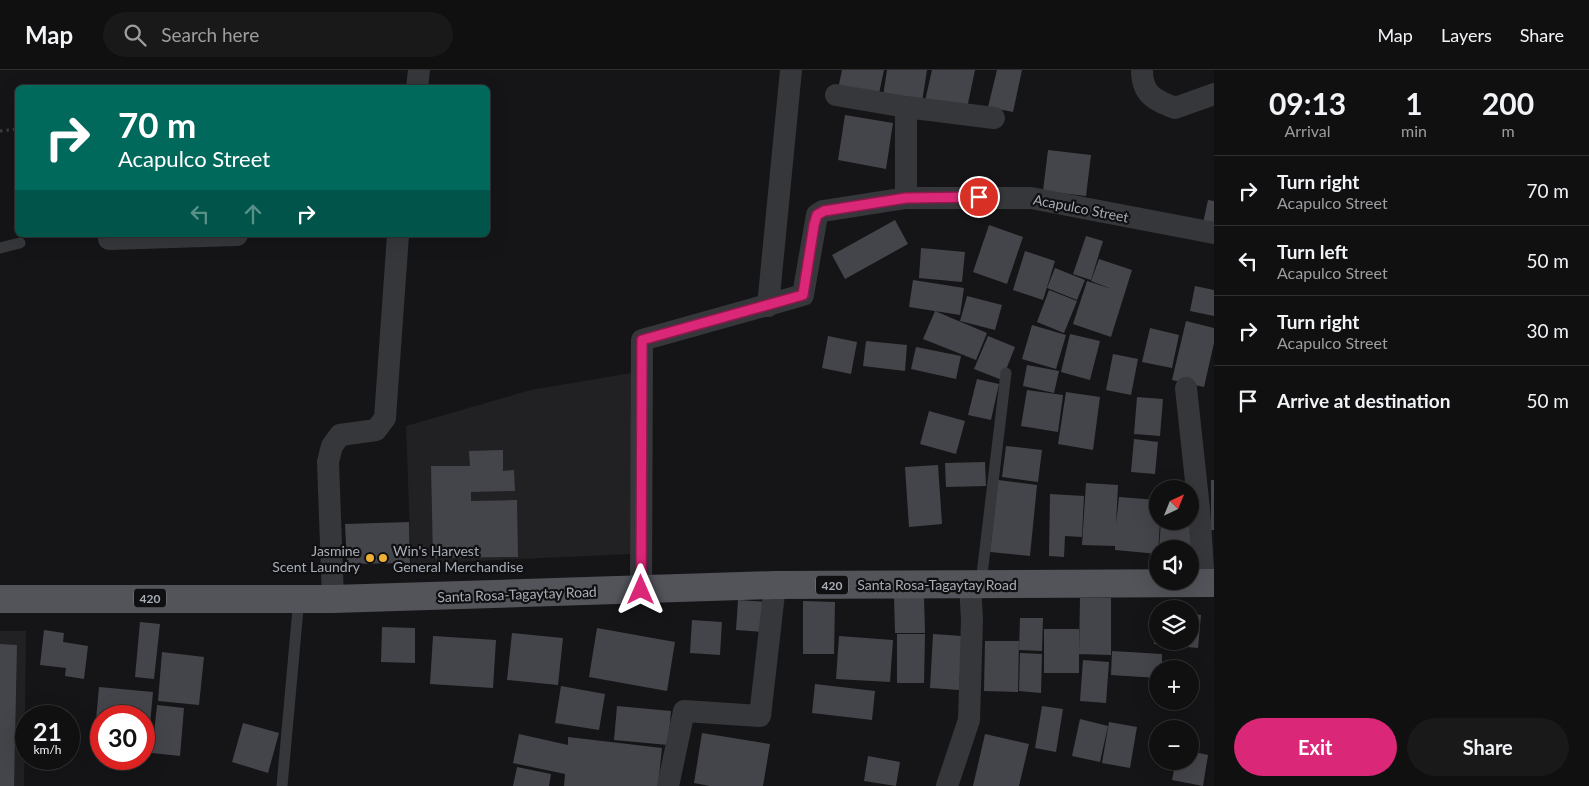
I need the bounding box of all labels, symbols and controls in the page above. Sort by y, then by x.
search box [103,12,453,57]
text: Map [25,20,73,49]
icon: search [121,21,149,49]
text: Search here [161,23,259,46]
text: Map [1377,24,1413,46]
text: Layers [1441,24,1492,46]
text: Share [1520,24,1564,46]
text: 09:13 [1269,85,1346,121]
text: 1 [1405,85,1423,121]
text: 200 [1482,85,1534,121]
text: 70 m [118,103,196,145]
icon: right [35,105,100,170]
text: Arrival [1284,121,1331,140]
text: min [1401,121,1427,140]
text: m [1501,121,1515,140]
text: Acapulco Street [118,145,270,172]
text: Turn right [1277,170,1359,193]
pin [958,176,1000,218]
icon: right [1234,177,1262,205]
text: 70 m [1526,179,1569,202]
icon: arrive [965,183,993,211]
street label: Acapulco Street [1032,190,1130,226]
text: Acapulco Street [1277,193,1388,212]
icon: left [186,200,214,228]
icon: ahead [239,200,267,228]
icon: right [292,200,320,228]
text: Turn left [1277,240,1348,263]
icon: left [1234,247,1262,275]
text: 50 m [1526,249,1569,272]
text: Acapulco Street [1277,263,1388,282]
text: Turn right [1277,310,1359,333]
icon: right [1234,317,1262,345]
text: 30 m [1526,319,1569,342]
text: Acapulco Street [1277,333,1388,352]
icon: arrive [1234,387,1262,415]
text: Arrive at destination [1277,389,1450,412]
text: 50 m [1526,389,1569,412]
north arrow [1149,480,1199,530]
map controls [1149,480,1199,770]
button: sound [1149,540,1199,590]
place label: Jasmine Scent Laundry [272,542,361,575]
place label: Win's Harvest General Merchandise [393,542,523,575]
marker: Jasmine Scent Laundry [364,552,376,564]
marker: Win's Harvest General Merchandise [377,552,389,564]
position arrow [614,563,666,615]
road number: 420 [816,576,848,594]
street label: Santa Rosa-Tagaytay Road [857,576,1017,593]
street label: Santa Rosa-Tagaytay Road [437,583,597,605]
road number: 420 [134,588,166,608]
button: layers [1149,600,1199,650]
button: + [1149,660,1199,710]
speed limit sign: 30 [90,705,155,770]
text: 21 [33,716,62,746]
button: Exit [1234,718,1397,776]
button: Share [1407,718,1569,776]
button: − [1149,720,1199,770]
text: km/h [33,742,62,757]

